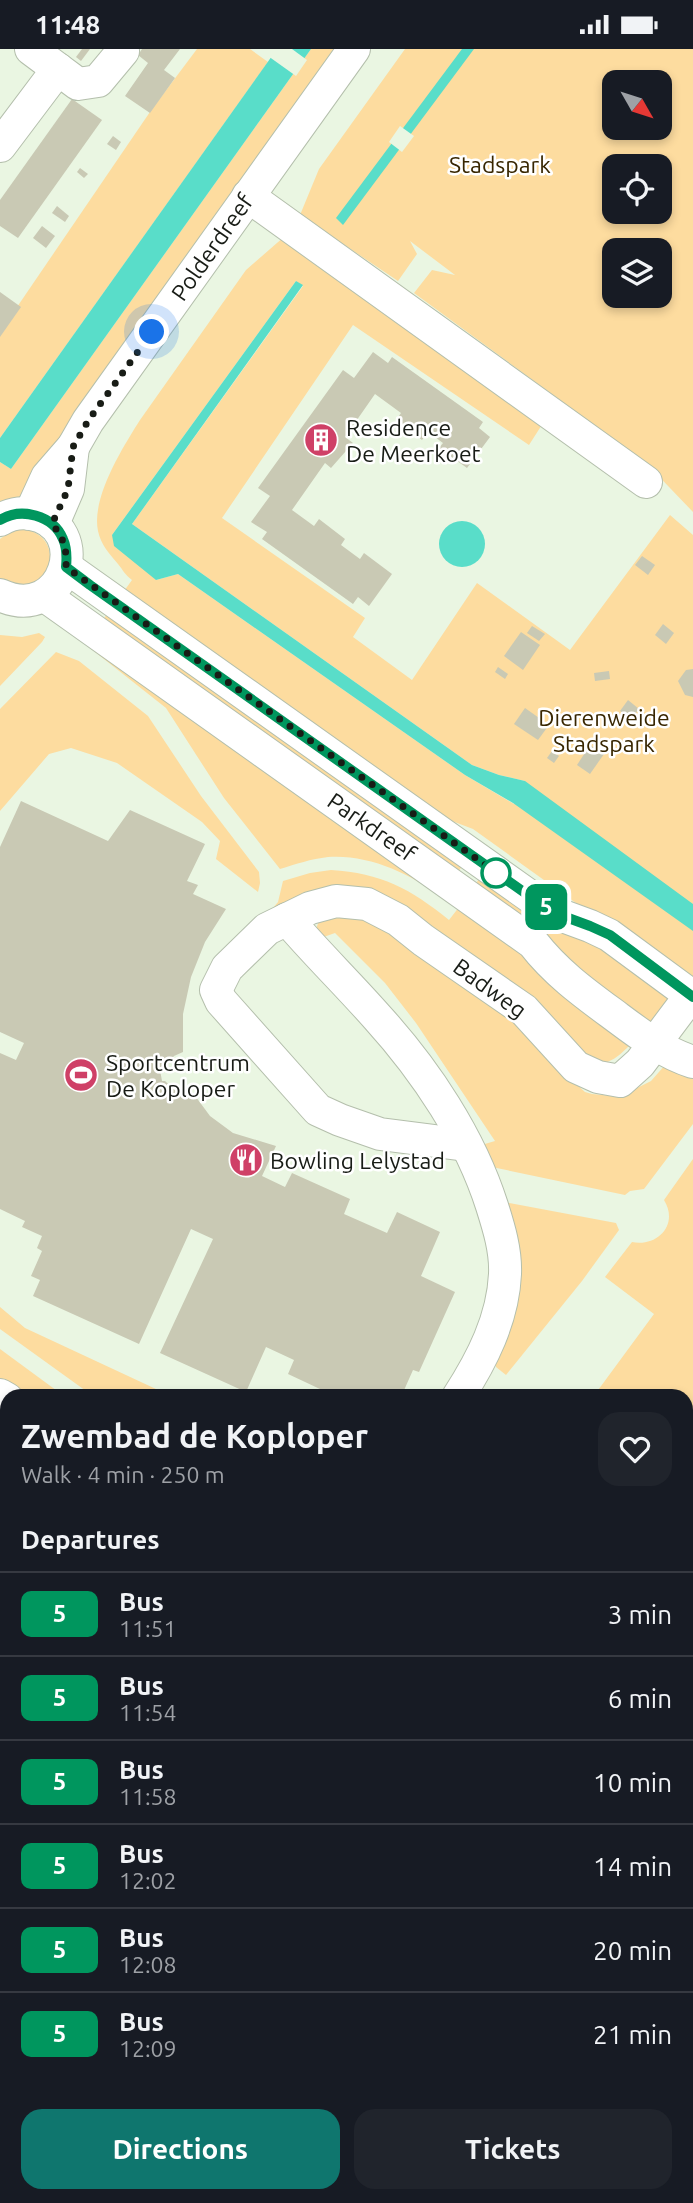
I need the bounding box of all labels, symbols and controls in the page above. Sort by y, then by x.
text: 11:48 [35,10,100,39]
north arrow [602,70,672,140]
map controls [602,70,672,308]
park label: Stadspark [449,152,551,177]
button: locate [602,154,672,224]
street label: Polderdreef [166,189,258,305]
button: layers [602,238,672,308]
your location [134,314,169,349]
place label: Residence De Meerkoet [346,415,481,466]
building icon: Residence De Meerkoet [302,421,340,459]
park label: Dierenweide Stadspark [538,705,670,756]
street label: Parkdreef [323,788,421,867]
unlabelled marker [481,858,511,888]
line badge: 5 [523,884,569,930]
text: 5 [539,893,553,920]
street label: Badweg [449,953,531,1023]
place label: Sportcentrum De Koploper [106,1050,250,1101]
sports icon: Sportcentrum De Koploper [62,1056,100,1094]
restaurant icon: Bowling Lelystad [227,1141,265,1179]
place label: Bowling Lelystad [270,1148,445,1173]
button: heart [598,1412,672,1486]
text: Zwembad de Koploper [21,1417,368,1454]
text: Walk · 4 min · 250 m [21,1462,225,1487]
text: Departures [21,1525,159,1554]
text: Bus [119,1587,164,1616]
text: 5 [53,1600,66,1627]
text: 3 min [608,1600,672,1629]
text: 11:51 [119,1616,177,1641]
text: Bus [119,1671,164,1700]
text: 5 [53,1684,66,1711]
text: 6 min [608,1684,672,1713]
text: 11:54 [119,1700,177,1725]
text: Bus [119,1755,164,1784]
text: 5 [53,1768,66,1795]
text: 10 min [593,1768,672,1797]
text: 11:58 [119,1784,177,1809]
text: Bus [119,1839,164,1868]
text: 5 [53,1852,66,1879]
text: 14 min [593,1852,672,1881]
text: 12:02 [119,1868,177,1893]
text: Bus [119,1923,164,1952]
text: 5 [53,1936,66,1963]
text: 20 min [593,1936,672,1965]
text: 12:08 [119,1952,177,1977]
text: Bus [119,2007,164,2036]
text: 5 [53,2020,66,2047]
text: 21 min [593,2020,672,2049]
text: 12:09 [119,2036,177,2061]
button: Directions [21,2109,340,2189]
button: Tickets [354,2109,672,2189]

